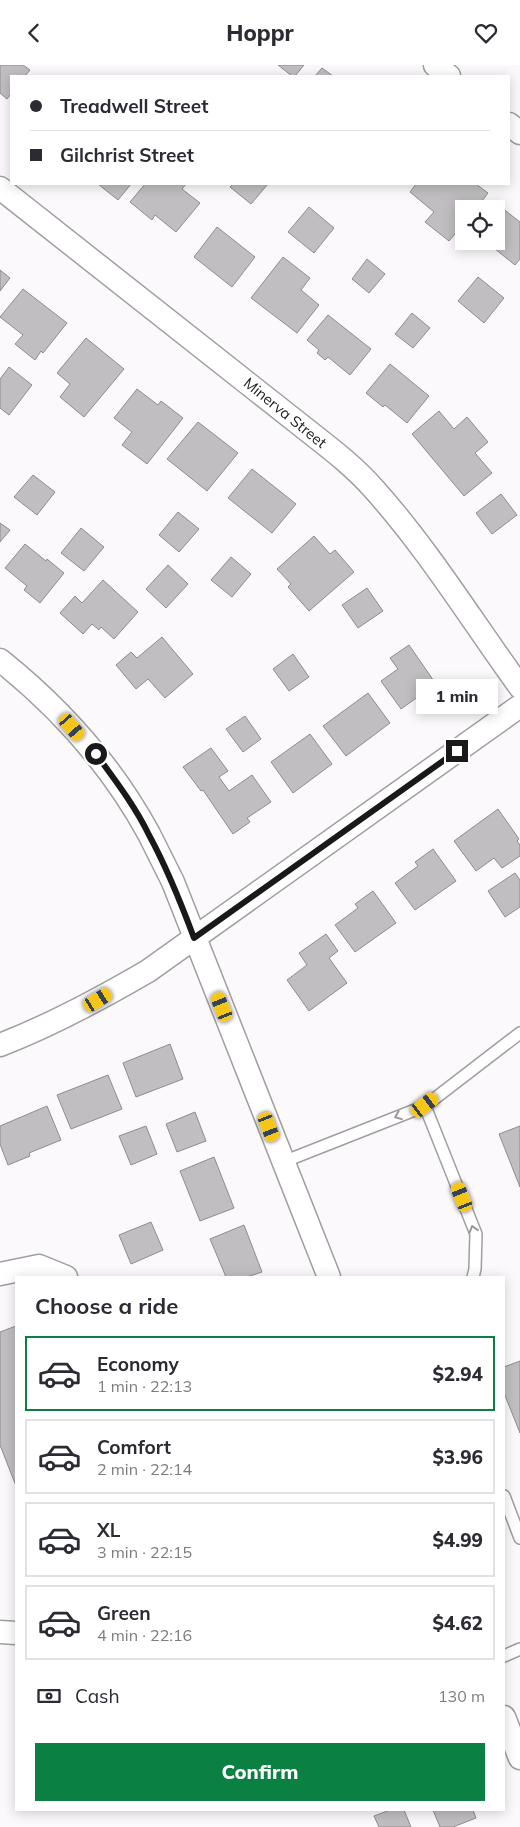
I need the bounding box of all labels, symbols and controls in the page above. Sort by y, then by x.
icon: back [20,19,48,47]
text: Hoppr [226,19,294,47]
icon: heart [472,19,500,47]
text: Treadwell Street [60,94,208,118]
text: Gilchrist Street [60,143,194,167]
map controls [455,200,505,250]
button: locate [455,200,505,250]
street label: Minerva Street [240,373,331,452]
callout: 1 min [416,679,498,713]
text: 1 min [436,686,478,706]
car [56,711,87,743]
route end [446,740,468,762]
route start [85,743,107,765]
car [81,986,114,1014]
car [209,990,234,1024]
car [408,1090,441,1120]
car [256,1110,281,1144]
one-way arrow [394,1110,403,1121]
car [449,1180,474,1214]
one-way arrow [469,1226,479,1234]
text: Choose a ride [35,1292,178,1320]
icon: car [37,1351,82,1396]
text: Economy [97,1352,179,1376]
text: $2.94 [432,1362,483,1386]
text: 1 min · 22:13 [97,1376,192,1396]
icon: car [37,1434,82,1479]
text: Comfort [97,1435,171,1459]
text: $3.96 [432,1445,483,1469]
text: 2 min · 22:14 [97,1459,192,1479]
icon: car [37,1517,82,1562]
text: XL [97,1518,120,1542]
text: $4.99 [432,1528,483,1552]
text: 3 min · 22:15 [97,1542,192,1562]
icon: car [37,1600,82,1645]
text: Green [97,1601,151,1625]
text: $4.62 [432,1611,483,1635]
text: 4 min · 22:16 [97,1625,192,1645]
icon: cash [35,1682,63,1710]
text: Cash [75,1684,120,1708]
text: 130 m [438,1686,485,1706]
button: Confirm [35,1743,485,1801]

